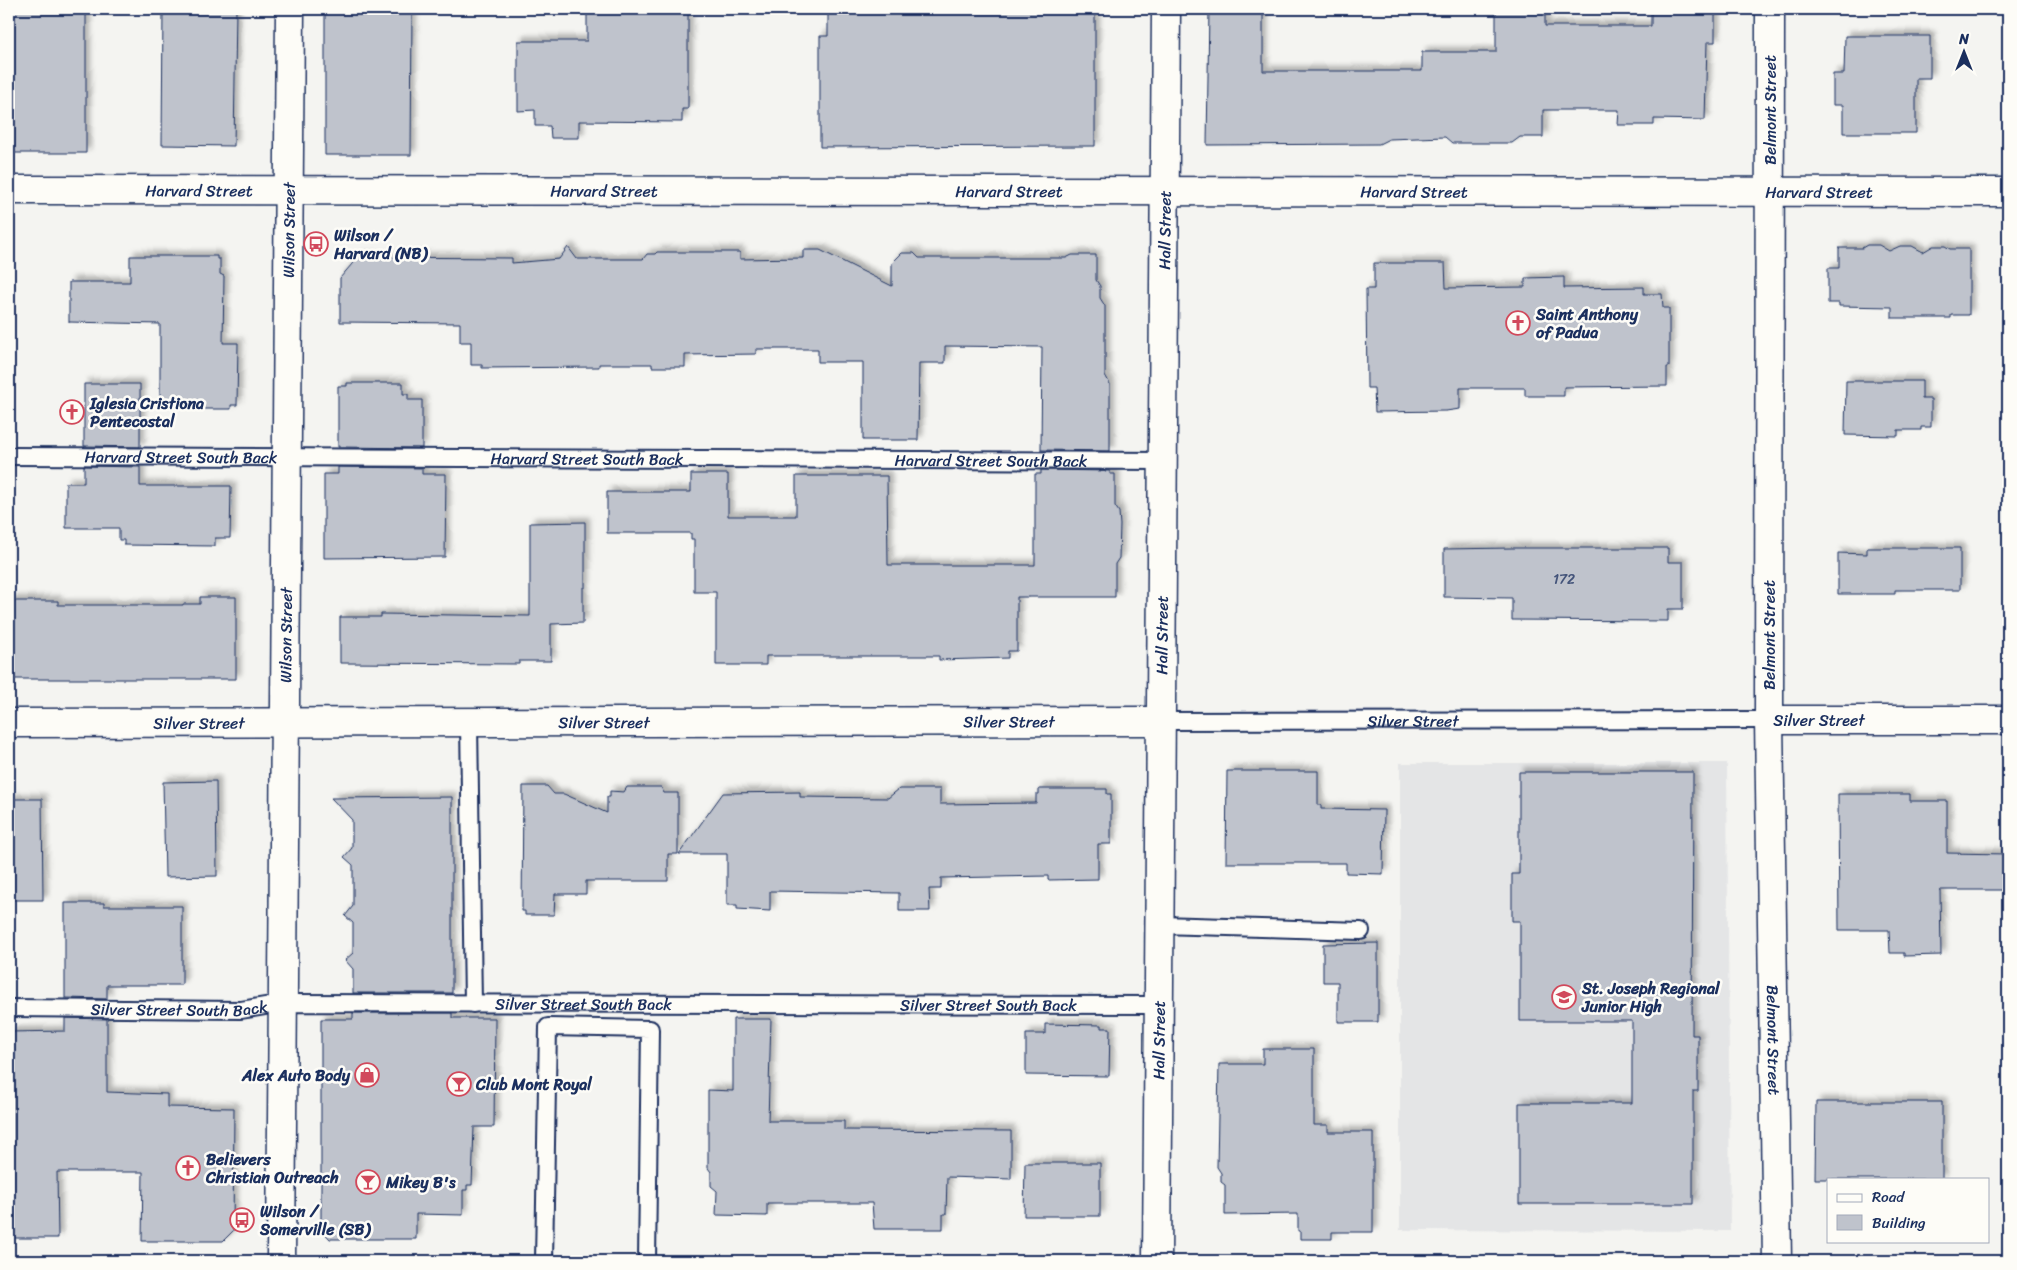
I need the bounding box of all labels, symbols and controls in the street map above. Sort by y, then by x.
text: N [1958,27,1969,52]
north arrow [1940,28,1990,78]
street label: Belmont Street [1756,55,1785,165]
street label: Harvard Street [145,176,253,205]
street label: Harvard Street [550,177,658,206]
street label: Harvard Street [955,177,1063,206]
street label: Harvard Street [1360,177,1468,206]
street label: Harvard Street [1765,178,1873,207]
street label: Wilson Street [274,182,304,278]
street label: Hall Street [1150,190,1180,270]
place label: Wilson / Harvard (NB) [333,221,429,268]
bus stop icon: Wilson / Harvard (NB) [303,231,329,257]
place label: Saint Anthony of Padua [1535,300,1639,347]
church icon: Saint Anthony of Padua [1505,310,1531,336]
place label: Iglesia Cristiona Pentecostal [89,389,204,436]
church icon: Iglesia Cristiona Pentecostal [59,399,85,425]
street label: Harvard Street South Back [85,442,278,472]
street label: Harvard Street South Back [491,444,684,474]
street label: Harvard Street South Back [895,446,1088,476]
house number: 172 [1553,567,1575,592]
street label: Belmont Street [1755,580,1784,690]
street label: Wilson Street [271,586,301,683]
street label: Hall Street [1147,595,1177,675]
street label: Silver Street [1773,706,1865,735]
street label: Silver Street [963,707,1055,736]
street label: Silver Street [1367,707,1459,736]
street label: Silver Street [558,708,650,737]
street label: Silver Street [153,709,245,738]
place label: St. Joseph Regional Junior High [1581,974,1721,1021]
school or university icon: St. Joseph Regional Junior High [1551,984,1577,1010]
street label: Belmont Street [1758,985,1789,1095]
street label: Silver Street South Back [495,989,672,1019]
street label: Silver Street South Back [900,990,1077,1020]
street label: Silver Street South Back [90,992,270,1025]
street label: Hall Street [1144,1000,1174,1080]
place label: Alex Auto Body [241,1061,351,1090]
shop icon: Alex Auto Body [354,1062,380,1088]
place label: Club Mont Royal [475,1070,593,1099]
bar icon: Club Mont Royal [446,1071,472,1097]
place label: Believers Christian Outreach [205,1145,339,1192]
church icon: Believers Christian Outreach [175,1155,201,1181]
place label: Mikey B's [385,1168,456,1197]
bar icon: Mikey B's [355,1169,381,1195]
legend [1827,1178,1990,1242]
text: Road [1872,1184,1905,1210]
place label: Wilson / Somerville (SB) [259,1197,372,1244]
bus stop icon: Wilson / Somerville (SB) [229,1207,255,1233]
text: Building [1872,1210,1926,1236]

